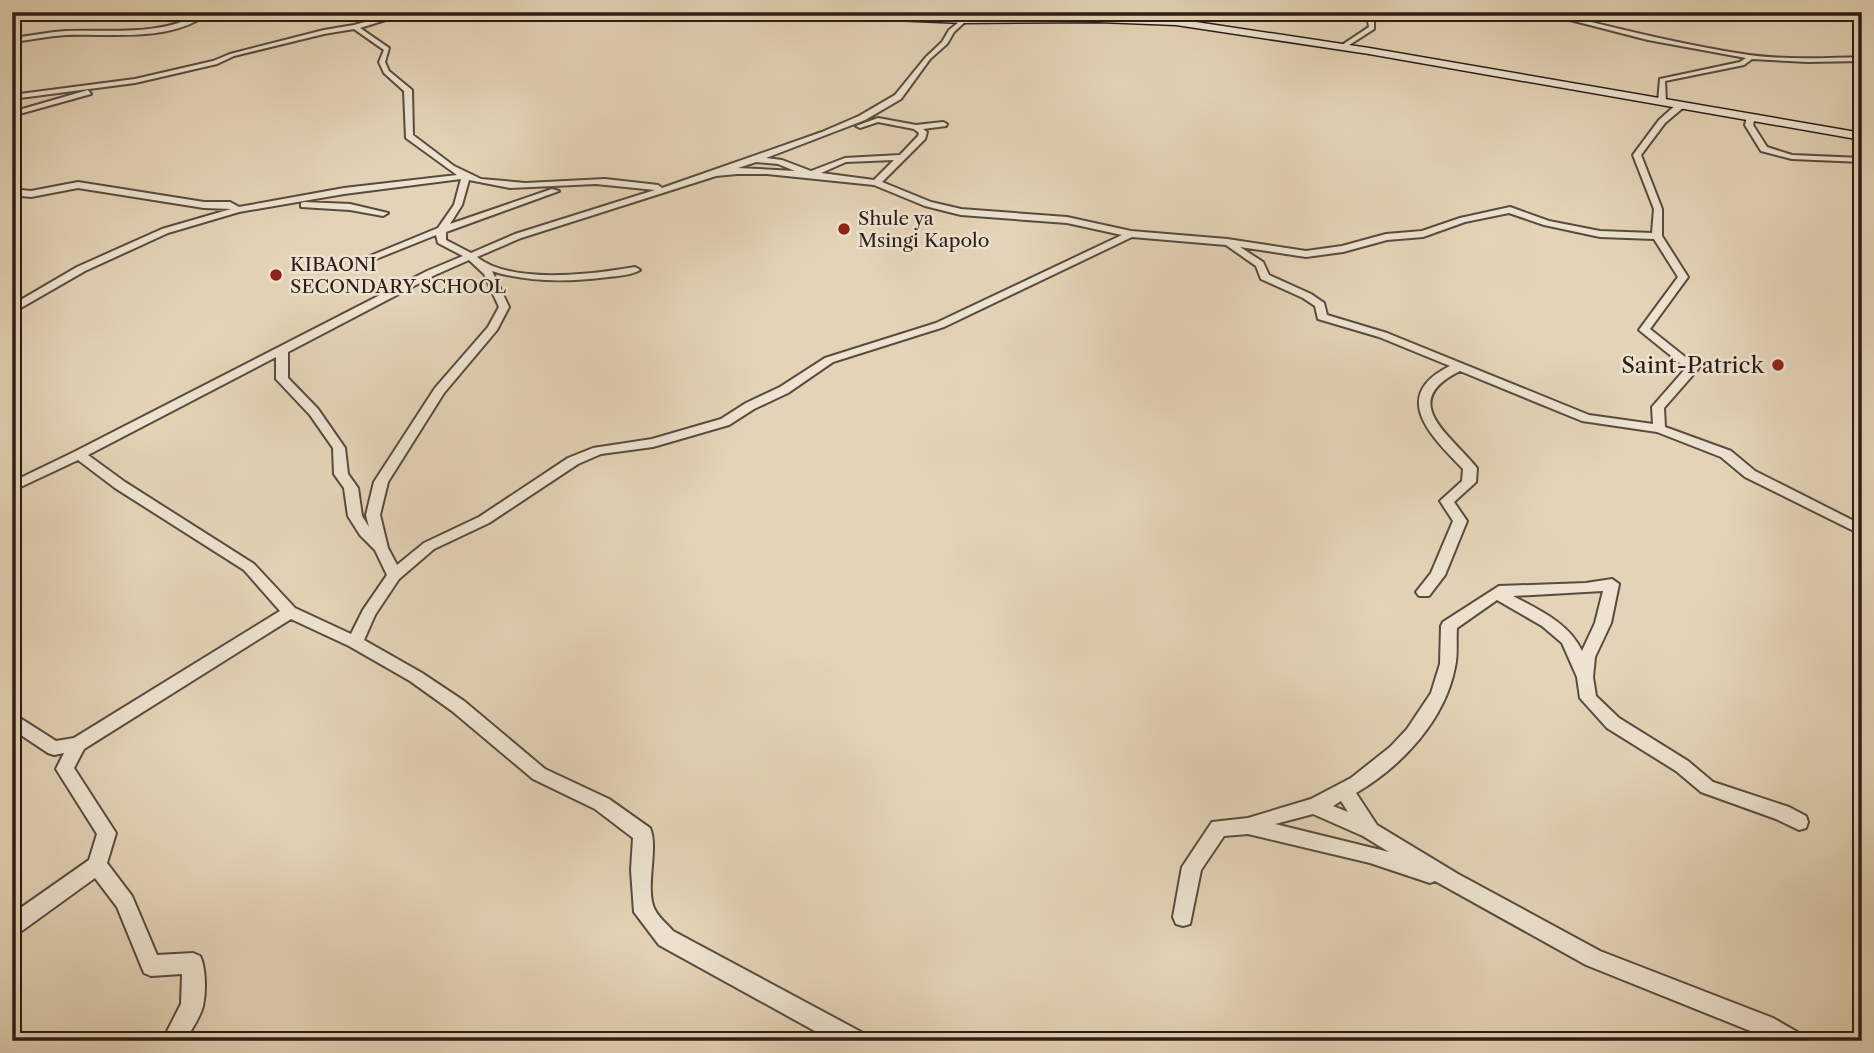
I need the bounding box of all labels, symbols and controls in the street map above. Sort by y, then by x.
place label: Shule ya Msingi Kapolo [858,207,989,252]
marker: Shule ya Msingi Kapolo [836,221,852,237]
place label: KIBAONI SECONDARY SCHOOL [290,253,507,298]
marker: KIBAONI SECONDARY SCHOOL [268,267,284,283]
place label: Saint-Patrick [1621,351,1766,379]
marker: Saint-Patrick [1770,357,1786,373]

